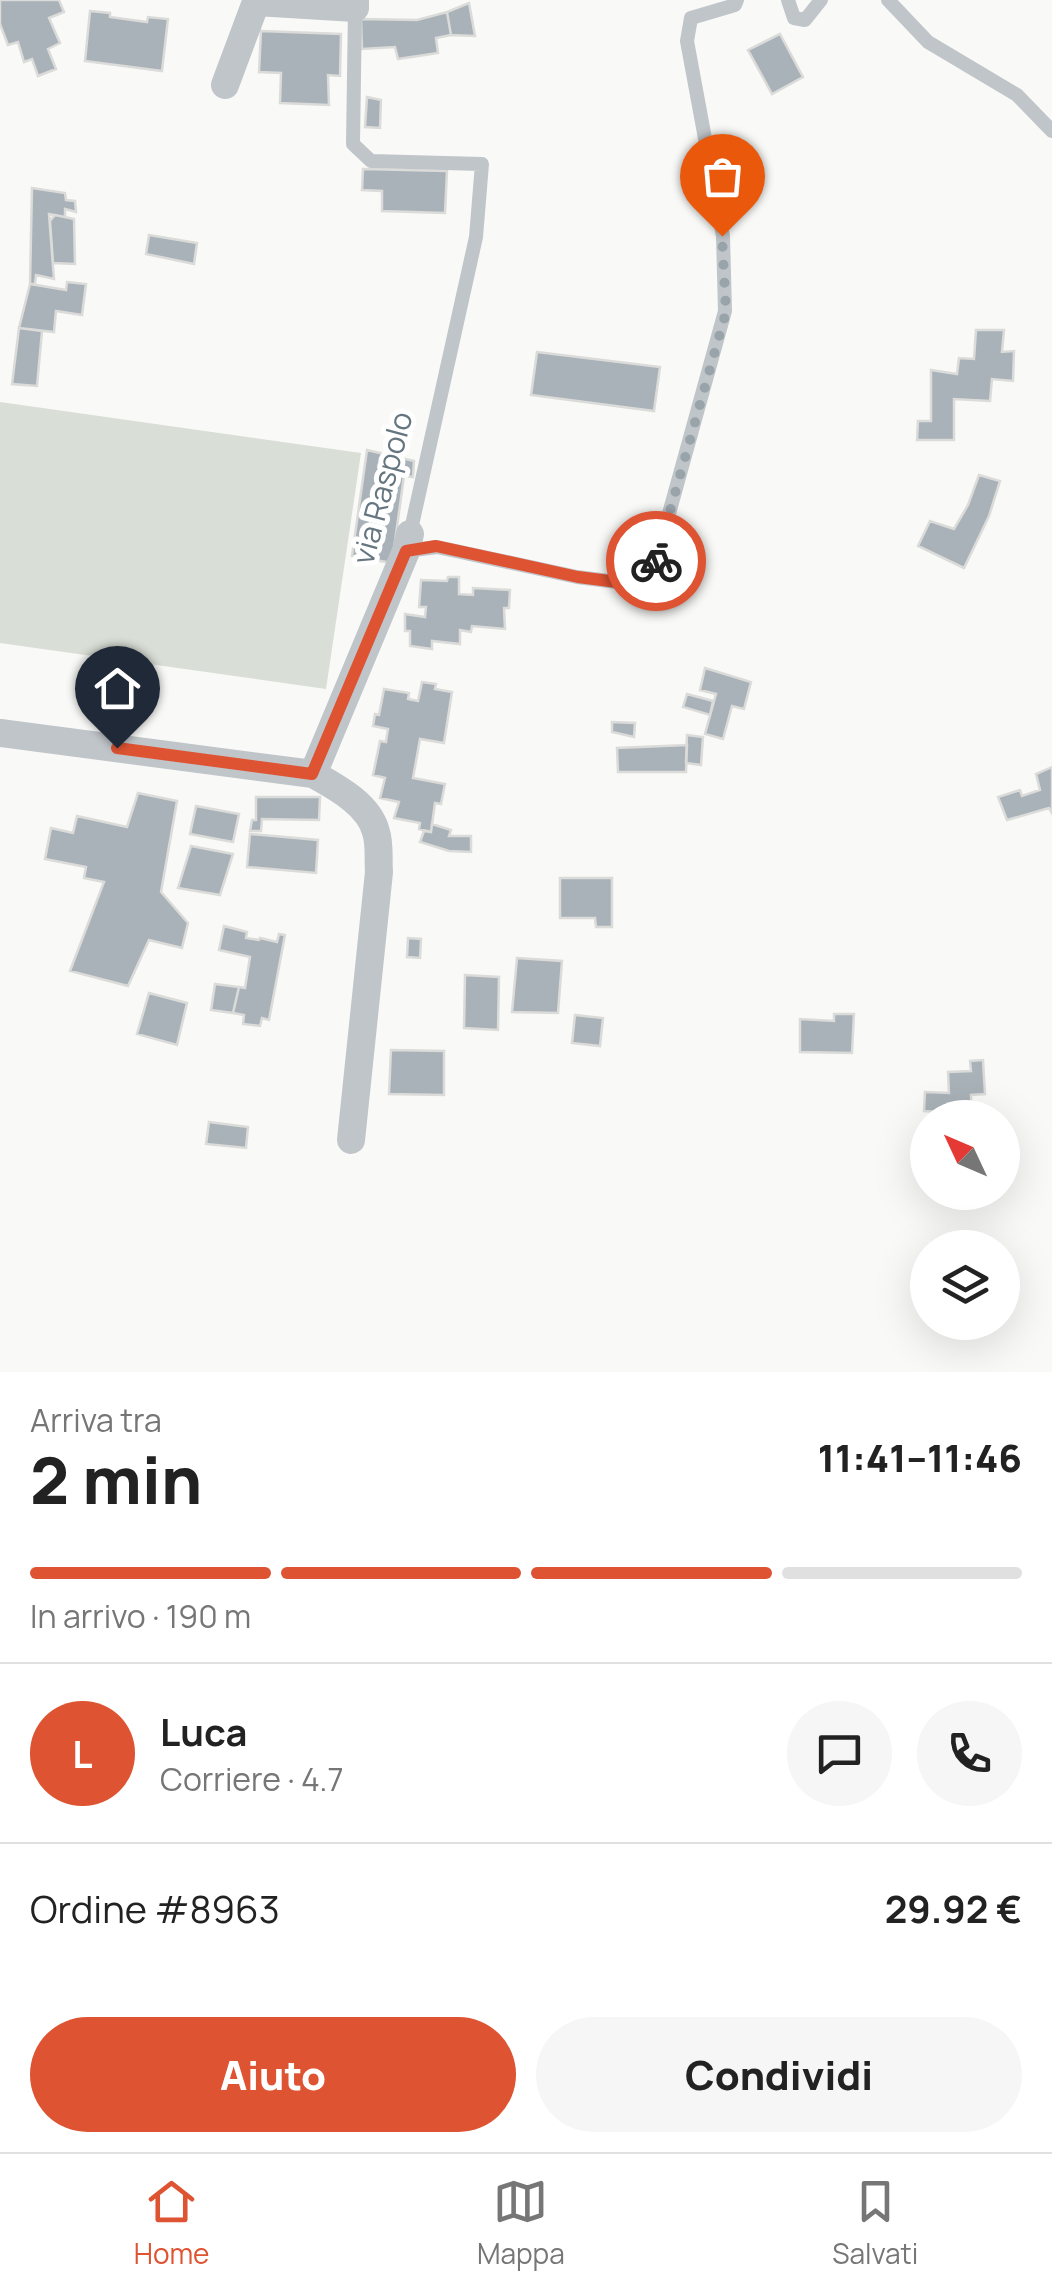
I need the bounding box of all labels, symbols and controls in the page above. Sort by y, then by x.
pin [680,134,765,237]
icon: bag [695,149,750,204]
street label: via Raspolo [341,407,422,569]
courier [606,511,706,611]
icon: bike [629,534,684,589]
pin [75,646,160,749]
icon: home [90,661,145,716]
north arrow [910,1100,1020,1210]
map controls [910,1100,1020,1340]
button: layers [910,1230,1020,1340]
text: Arriva tra [30,1398,162,1442]
text: 11:41–11:46 [818,1431,1022,1483]
text: 2 min [30,1435,202,1524]
text: In arrivo · 190 m [30,1594,251,1638]
button: chat [787,1701,892,1806]
button: phone [917,1701,1022,1806]
text: Luca [160,1705,247,1757]
text: L [72,1727,93,1779]
text: Corriere · 4.7 [160,1757,343,1801]
text: Ordine #8963 [30,1882,280,1934]
text: 29.92 € [885,1882,1022,1934]
button: Aiuto [30,2017,516,2132]
button: Condividi [536,2017,1022,2132]
tab: Home [134,2174,209,2272]
tab: Mappa [477,2174,565,2272]
tab: Salvati [832,2174,918,2272]

